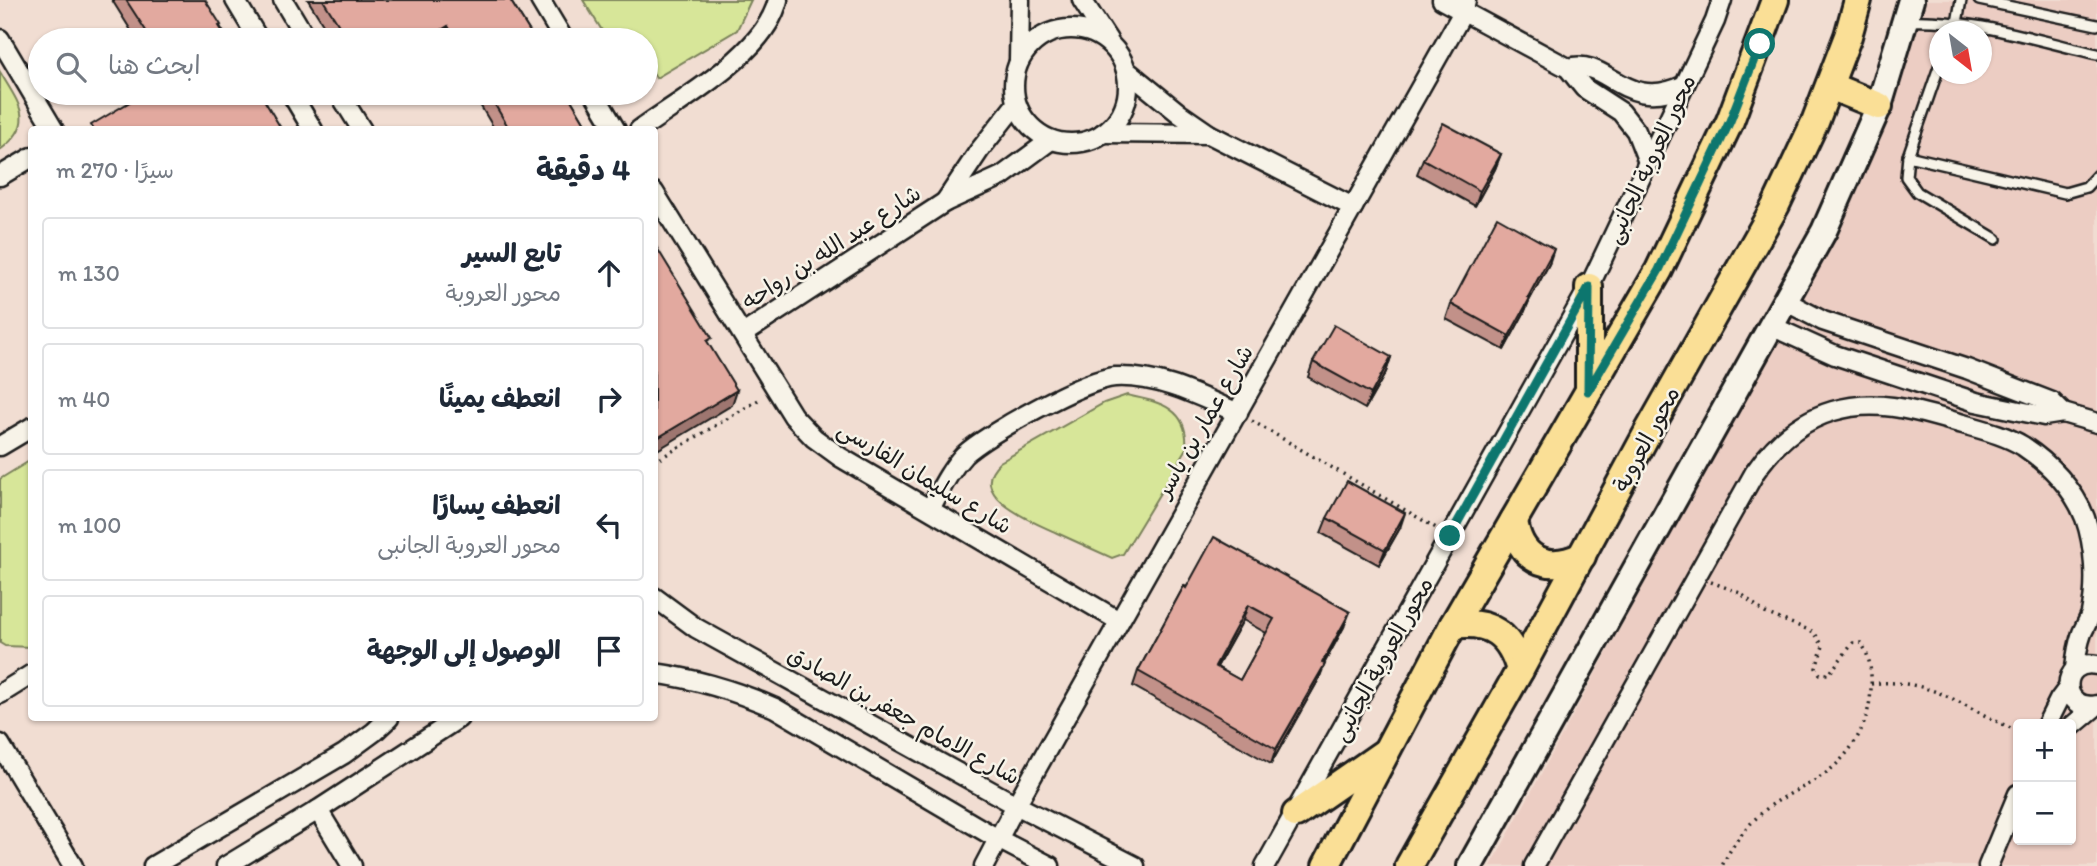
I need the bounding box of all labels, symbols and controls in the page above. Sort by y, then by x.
north arrow [1929,21,1992,84]
search box [28,28,658,105]
route start [1744,28,1775,59]
icon: search [52,48,90,86]
text: ابحث هنا [108,49,201,81]
street label: محور العروبة الجانبى [1598,70,1702,249]
text: 4 دقيقة [536,151,630,188]
text: سيرًا · 270 m [56,156,174,184]
street label: شارع عبد الله بن رواحه [736,179,927,317]
text: تابع السير [463,237,561,269]
icon: ahead [590,254,628,292]
text: 130 m [58,259,120,287]
text: محور العروبة [445,279,561,307]
street label: شارع عمار بن ياسر [1148,340,1261,505]
icon: right [590,380,628,418]
street label: محور العروبة [1607,381,1685,497]
text: انعطف يمينًا [439,382,561,414]
text: 40 m [58,385,111,413]
street label: شارع سليمان الفارسى [832,414,1017,542]
text: انعطف يسارًا [432,489,561,521]
icon: left [590,506,628,544]
text: 100 m [58,511,122,539]
route end [1434,520,1465,551]
text: محور العروبة الجانبى [377,531,561,559]
street label: محور العروبة الجانبى [1325,572,1440,747]
icon: arrive [590,632,628,670]
text: الوصول إلى الوجهة [367,634,561,666]
street label: شارع الامام جعفر بن الصادق [781,639,1025,794]
map controls [2013,719,2076,845]
button: + [2013,719,2076,782]
button: − [2013,782,2076,845]

